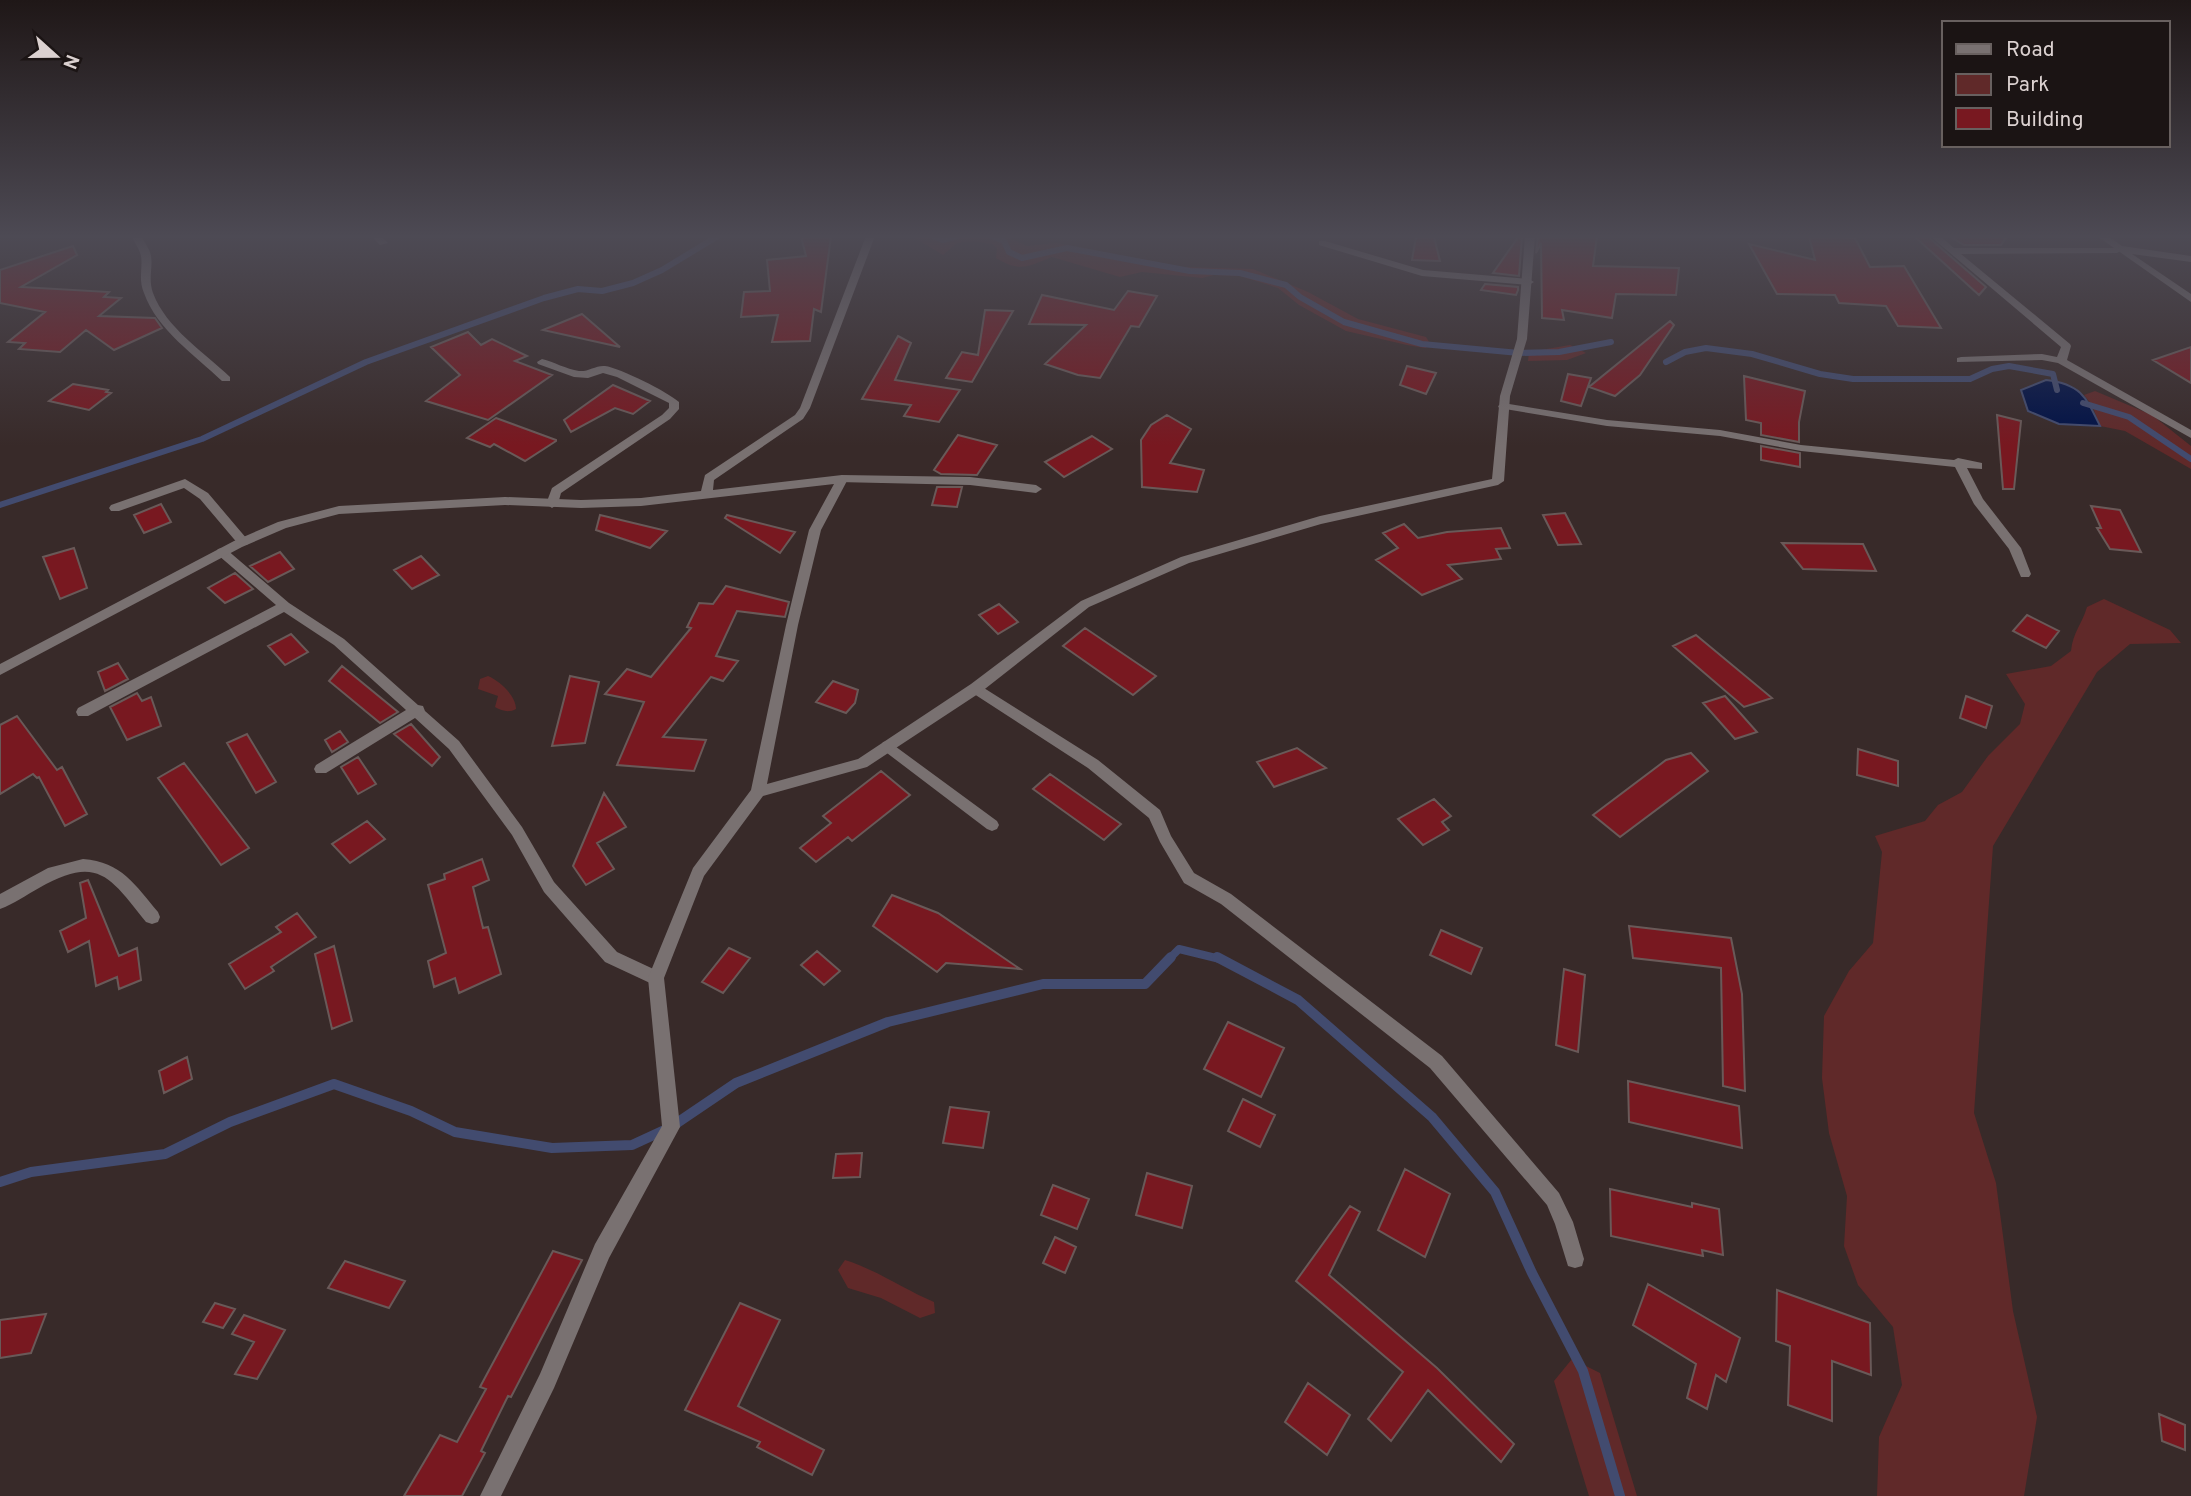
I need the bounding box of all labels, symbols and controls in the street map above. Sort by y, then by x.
north arrow [21,21,91,91]
legend [1942,21,2170,147]
text: Road [2006,37,2055,64]
text: N [56,51,84,72]
text: Park [2006,72,2049,99]
text: Building [2006,107,2084,134]

